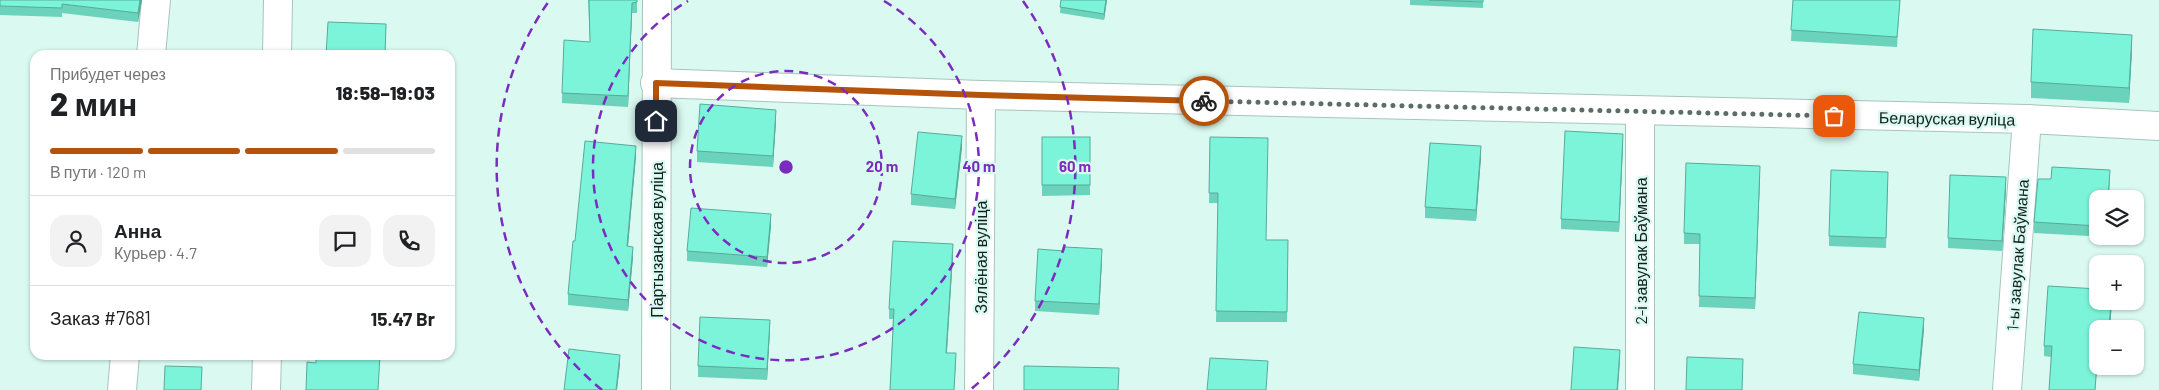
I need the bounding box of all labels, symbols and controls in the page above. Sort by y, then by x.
text: Прибудет через [50,64,166,83]
courier [1179,76,1229,126]
text: 18:58–19:03 [335,81,435,104]
text: 2 мин [50,84,137,122]
icon: bike [1190,87,1218,115]
pin [1813,95,1855,137]
pin [635,100,677,142]
icon: bag [1820,102,1848,130]
icon: home [642,107,670,135]
street label: Беларуская вуліца [1879,107,2016,129]
text: 20 m [866,157,898,175]
text: 40 m [962,157,996,175]
text: 60 m [1059,157,1091,175]
centre of rings [777,158,795,176]
text: В пути · 120 m [50,162,146,181]
street label: Партызанская вуліца [647,162,666,318]
street label: 2-і завулак Баўмана [1631,177,1650,325]
street label: 1-ы завулак Баўмана [2002,178,2032,332]
map controls [2089,190,2144,375]
button: layers [2089,190,2144,245]
street label: Зялёная вуліца [971,200,990,313]
button: person [50,215,102,267]
button: chat [319,215,371,267]
button: phone [383,215,435,267]
text: Анна [114,219,161,242]
text: Курьер · 4.7 [114,243,197,262]
button: + [2089,255,2144,310]
text: Заказ #7681 [50,306,151,329]
text: 15.47 Br [370,307,435,330]
button: − [2089,320,2144,375]

